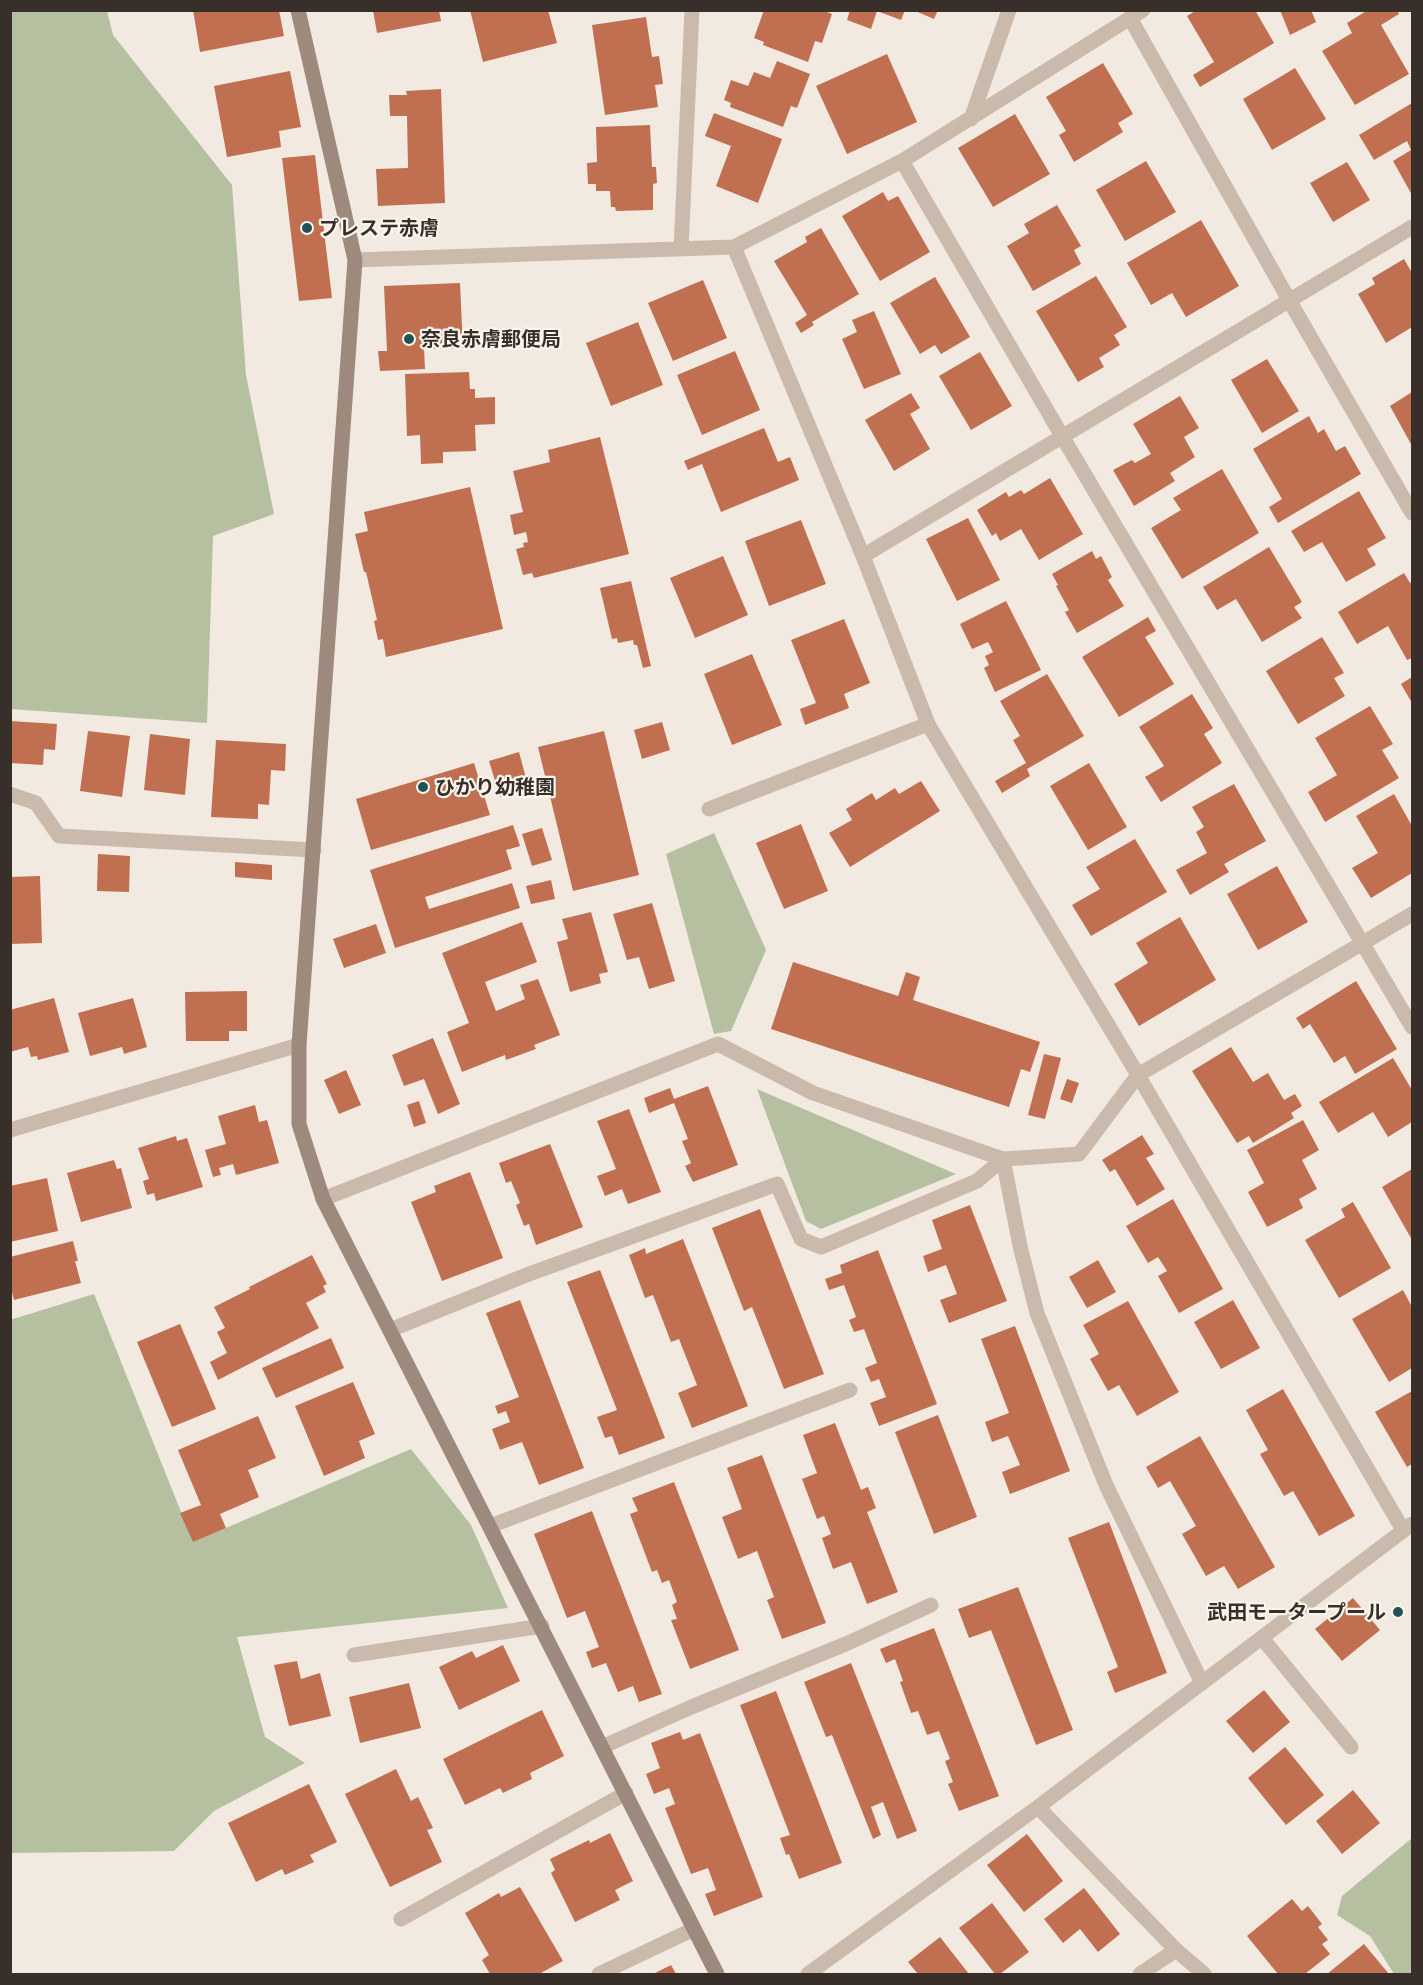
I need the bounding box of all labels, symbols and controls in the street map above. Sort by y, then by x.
place label: プレステ赤膚 [319,217,439,240]
marker: プレステ赤膚 [300,221,314,235]
place label: 奈良赤膚郵便局 [421,328,561,351]
marker: 奈良赤膚郵便局 [402,332,416,346]
place label: ひかり幼稚園 [435,776,555,799]
marker: ひかり幼稚園 [416,780,430,794]
place label: 武田モータープール [1207,1601,1386,1624]
marker: 武田モータープール [1391,1605,1405,1619]

